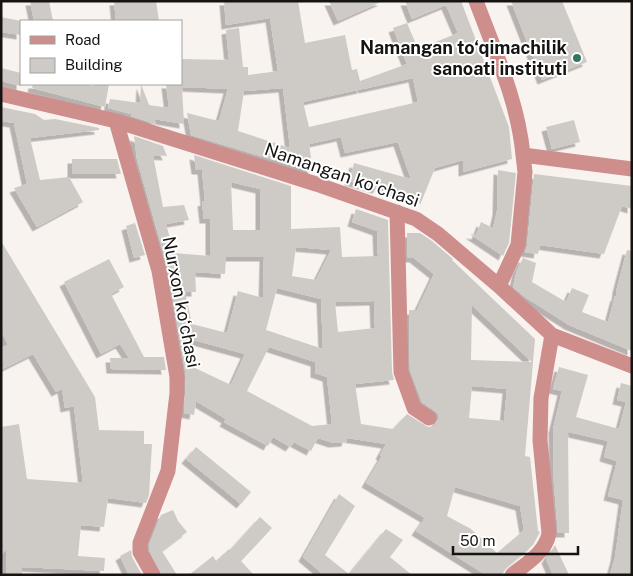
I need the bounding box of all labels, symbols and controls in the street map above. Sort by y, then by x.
legend [20,20,182,85]
text: Road [65,31,101,48]
place label: Namangan to‘qimachilik sanoati instituti [360,37,568,79]
marker: Namangan to‘qimachilik sanoati instituti [571,52,583,64]
text: Building [65,56,123,73]
street label: Namangan koʻchasi [262,138,422,211]
street label: Nurxon koʻchasi [158,234,205,369]
scale bar [453,524,578,556]
text: 50 m [460,532,495,549]

